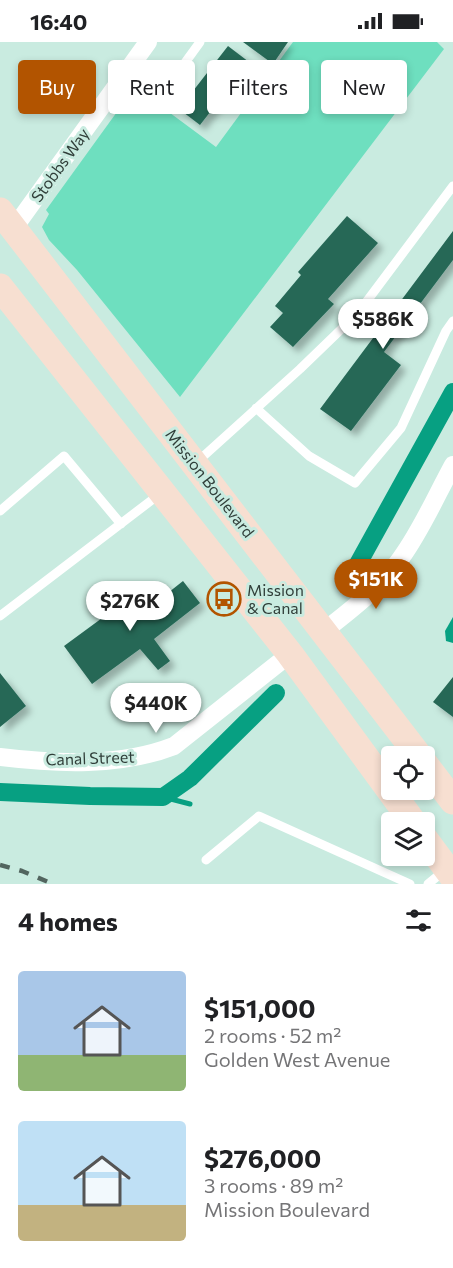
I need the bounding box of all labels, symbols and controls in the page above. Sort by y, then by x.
text: 16:40 [30,8,87,35]
chip: Buy [18,60,96,114]
chip: Rent [108,60,195,114]
chip: Filters [207,60,309,114]
chip: New [321,60,407,114]
street label: Stobbs Way [27,124,93,205]
pin: $586K [341,299,425,350]
text: $586K [352,306,414,330]
street label: Mission Boulevard [162,425,259,541]
pin: $151K [334,559,418,610]
text: $151K [348,566,404,590]
place label: Mission & Canal [247,580,304,617]
pin: $276K [88,581,172,632]
bus stop icon: Mission & Canal [206,581,242,617]
text: $276K [100,588,160,612]
pin: $440K [114,683,198,734]
text: $440K [124,690,188,714]
street label: Canal Street [45,746,135,769]
map controls [381,746,435,866]
button: locate [381,746,435,800]
button: layers [381,812,435,866]
icon: filters [402,904,435,937]
text: 4 homes [18,905,118,936]
text: $151,000 [204,992,316,1023]
icon: home [66,995,138,1067]
text: 2 rooms · 52 m² [204,1023,341,1047]
text: Golden West Avenue [204,1047,390,1071]
text: $276,000 [204,1142,321,1173]
icon: home [66,1145,138,1217]
text: 3 rooms · 89 m² [204,1173,343,1197]
text: Mission Boulevard [204,1197,370,1221]

